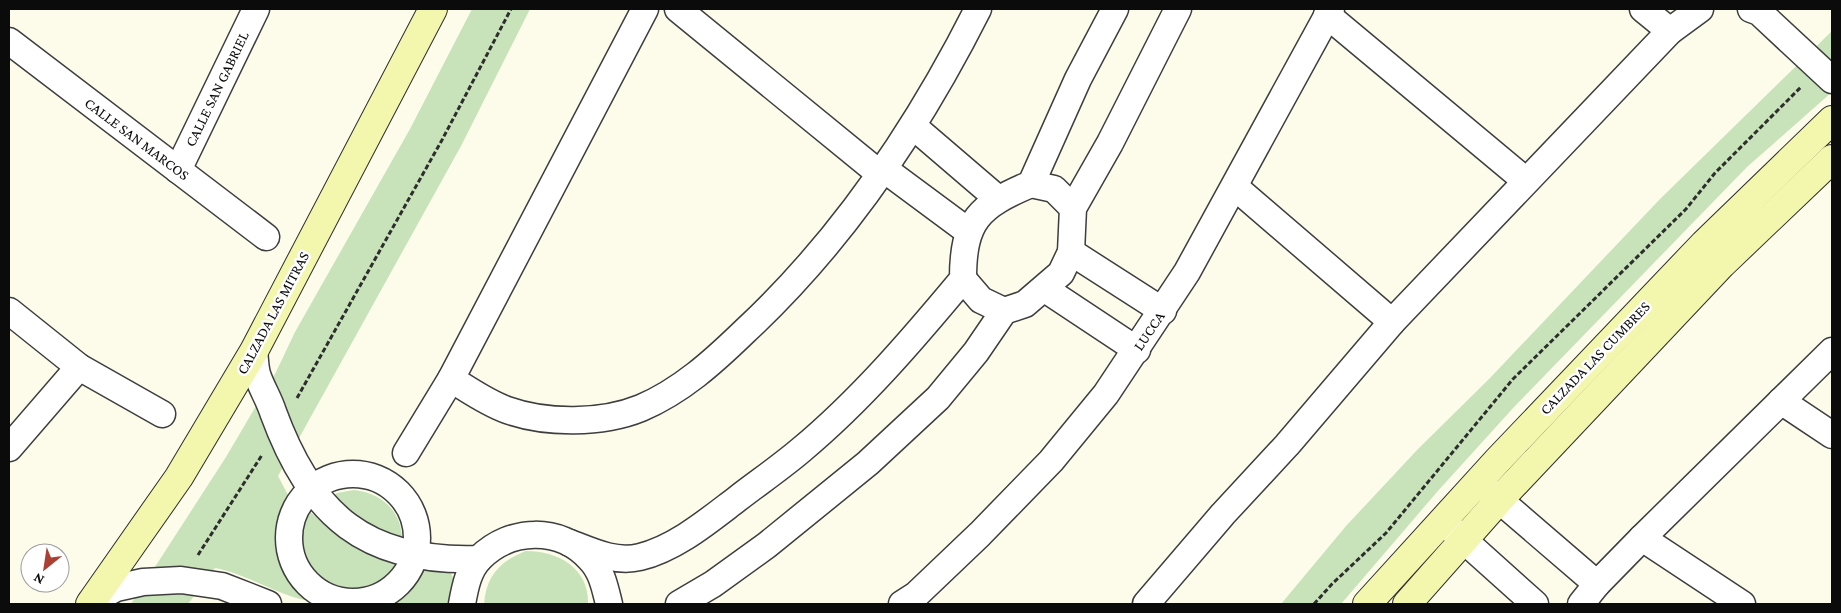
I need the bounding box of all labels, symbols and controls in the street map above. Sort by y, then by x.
street label: CALLE SAN GABRIEL [182,28,252,149]
street label: CALLE SAN MARCOS [82,95,192,183]
street label: CALZADA LAS MITRAS [234,249,312,377]
street label: CALZADA LAS CUMBRES [1537,298,1653,418]
street label: LUCCA [1130,308,1168,353]
north arrow [20,543,70,593]
text: N [30,570,47,589]

